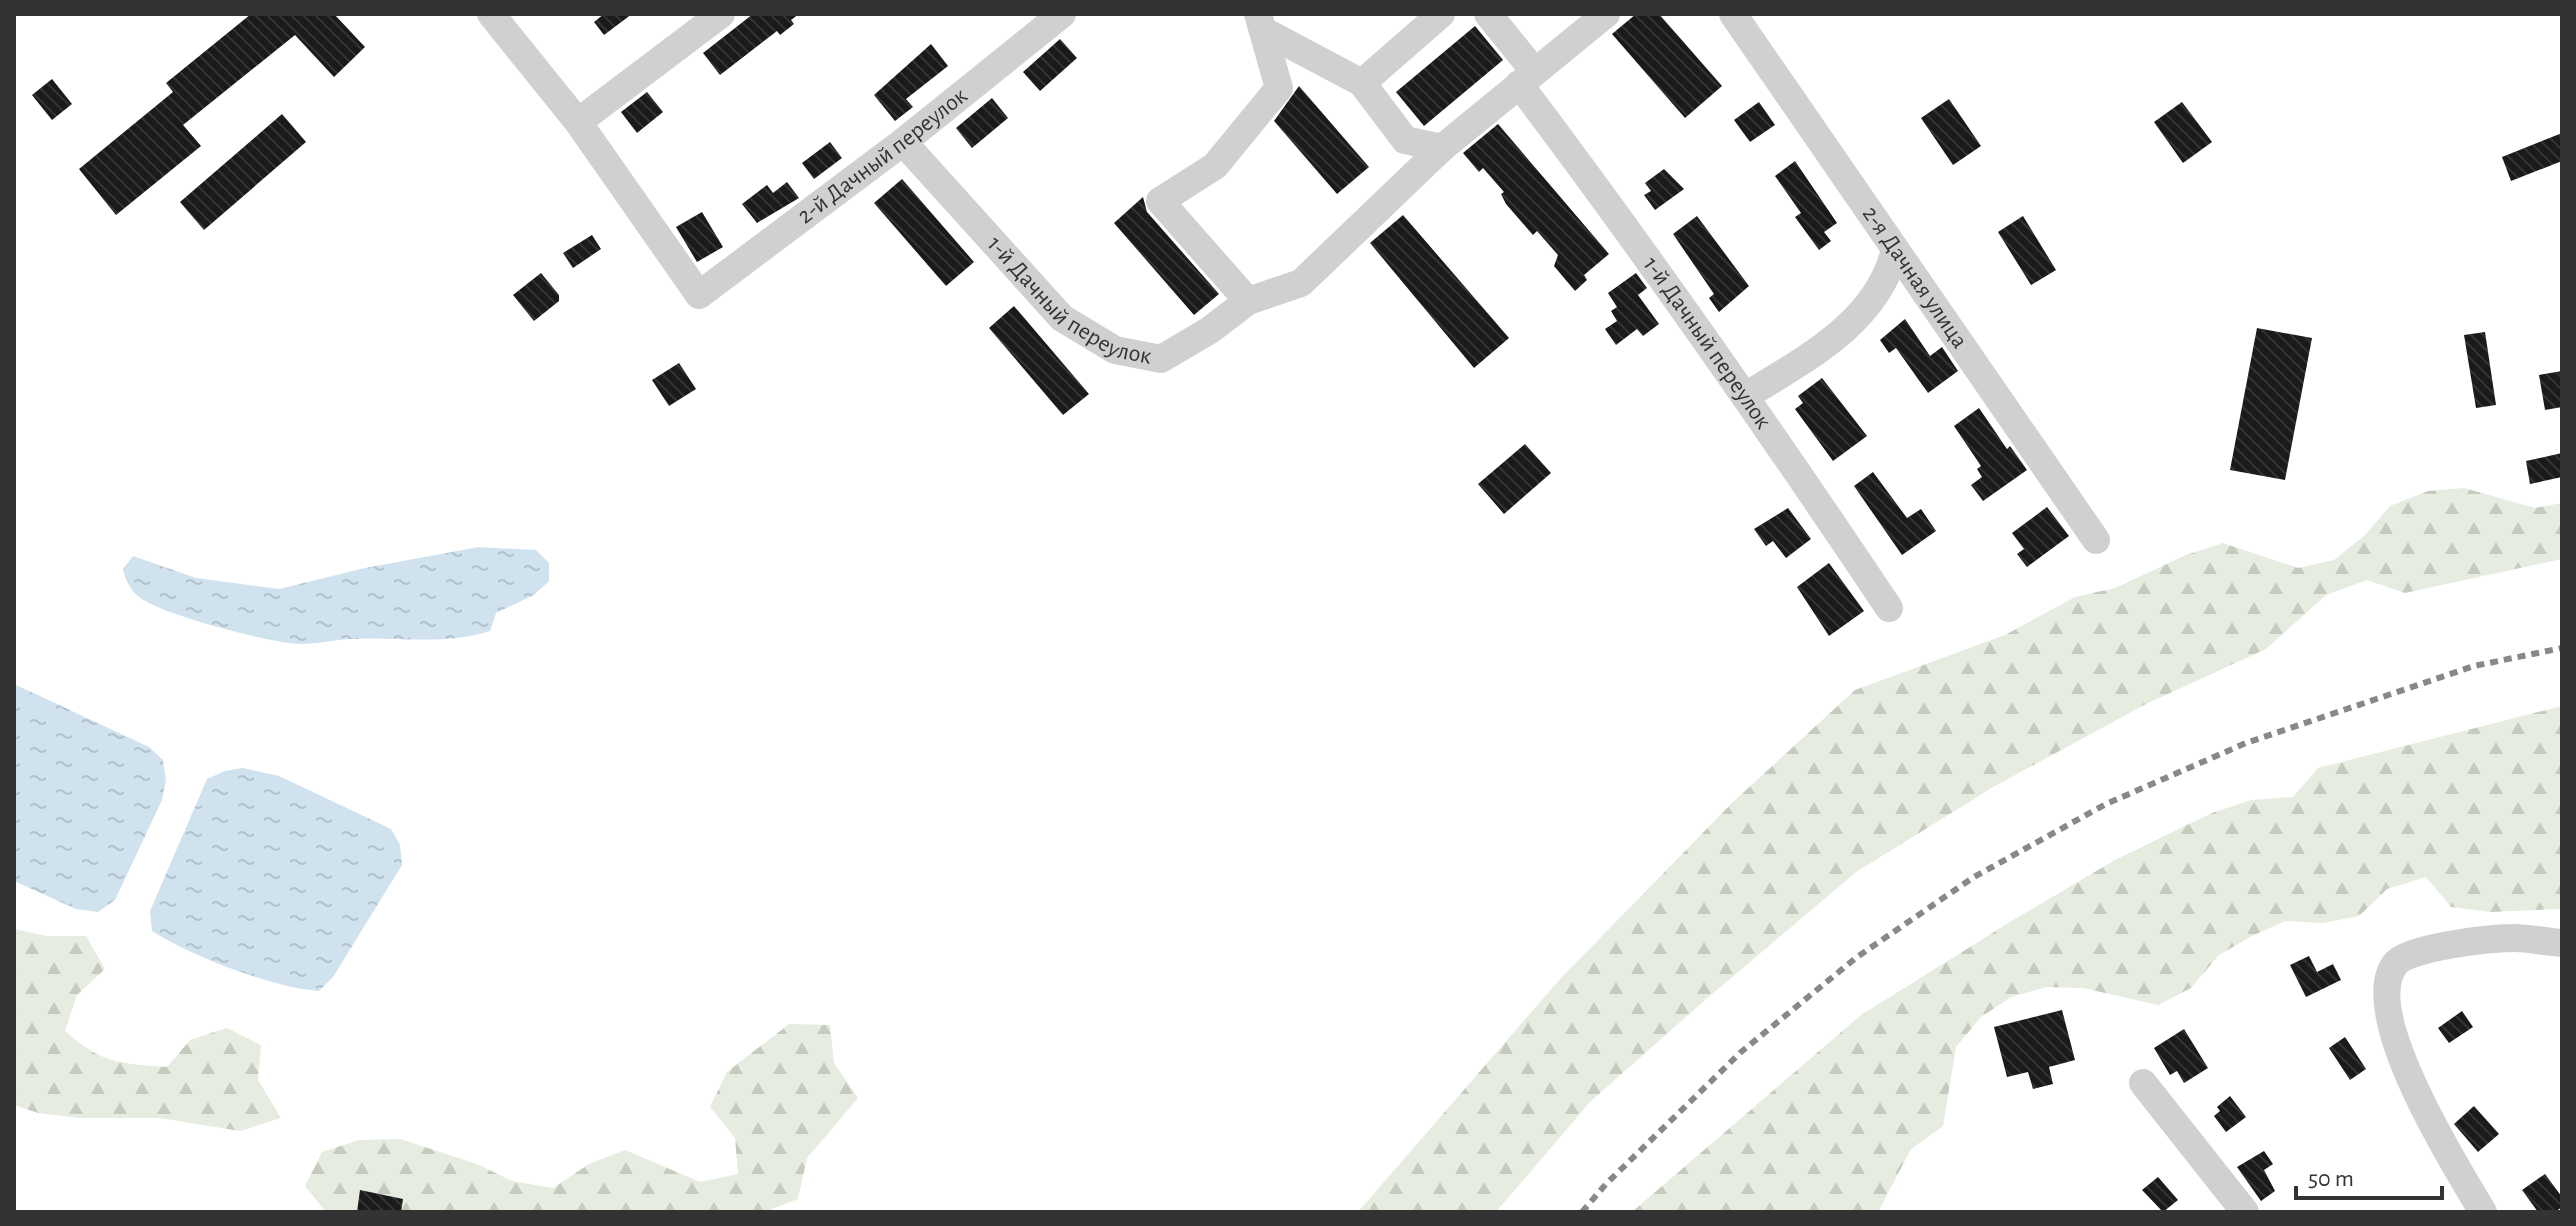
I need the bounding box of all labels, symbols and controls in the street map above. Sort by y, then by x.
street label: 2-й Дачный переулок [793,83,972,228]
street label: 2-я Дачная улица [1858,202,1972,353]
street label: 1-й Дачный переулок [983,232,1153,369]
street label: 1-й Дачный переулок [1638,253,1775,433]
scale bar [2296,1150,2442,1200]
text: 50 m [2308,1167,2354,1191]

